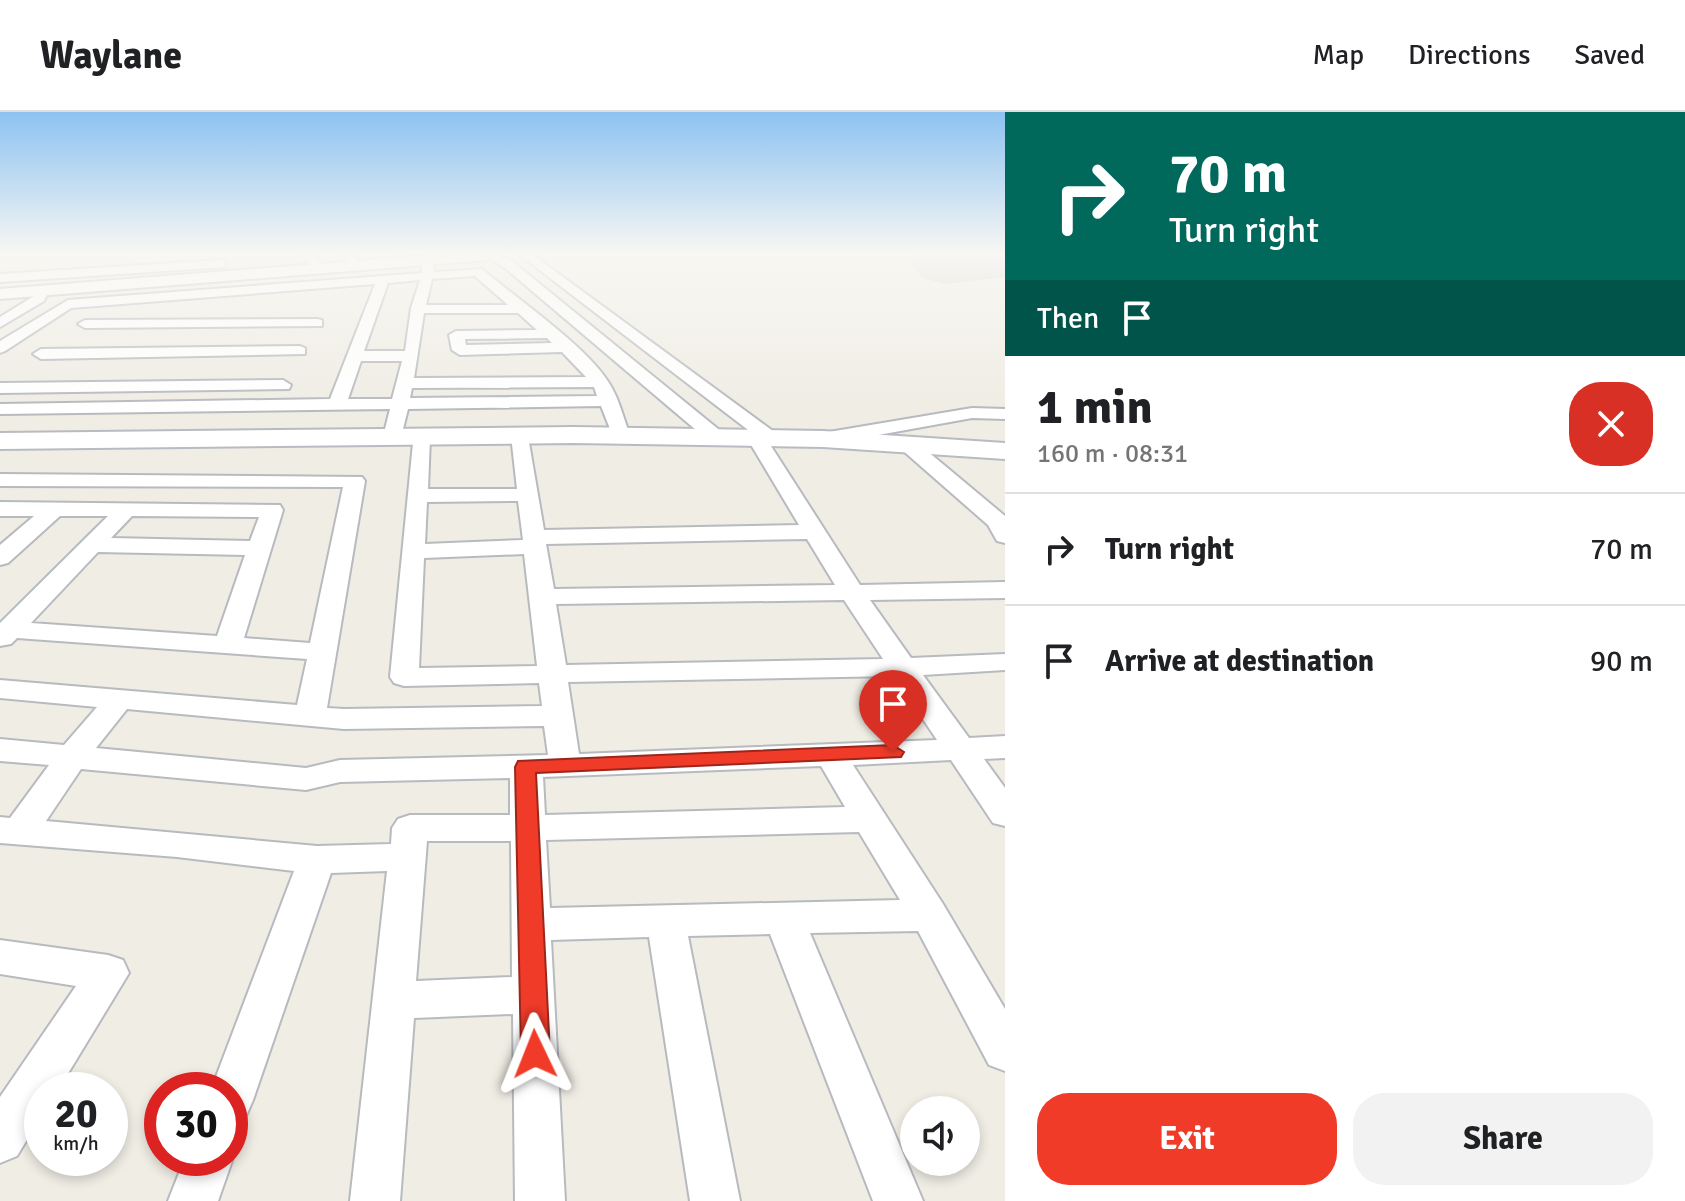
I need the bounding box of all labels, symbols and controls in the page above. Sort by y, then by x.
text: Waylane [40,32,182,79]
text: Map [1312,38,1364,72]
text: Directions [1408,38,1530,72]
text: Saved [1574,38,1645,72]
text: 70 m [1169,139,1287,208]
icon: right [1037,144,1141,248]
text: Turn right [1169,208,1319,253]
icon: arrive [1115,296,1159,340]
text: Then [1037,300,1099,337]
text: 1 min [1037,378,1153,437]
button: close [1569,382,1653,466]
text: 160 m · 08:31 [1037,438,1188,470]
icon: right [1037,527,1081,571]
text: Turn right [1105,531,1234,568]
text: 70 m [1590,531,1653,568]
icon: arrive [1037,639,1081,683]
text: Arrive at destination [1105,643,1374,680]
text: 90 m [1590,643,1653,680]
pin [859,670,927,752]
icon: arrive [871,682,915,726]
position arrow [493,1012,577,1096]
speed limit sign: 30 [144,1072,248,1176]
text: 20 [54,1089,98,1139]
button: Exit [1037,1093,1337,1185]
button: Share [1353,1093,1653,1185]
map controls [900,1096,980,1176]
button: sound [900,1096,980,1176]
text: km/h [53,1131,99,1156]

